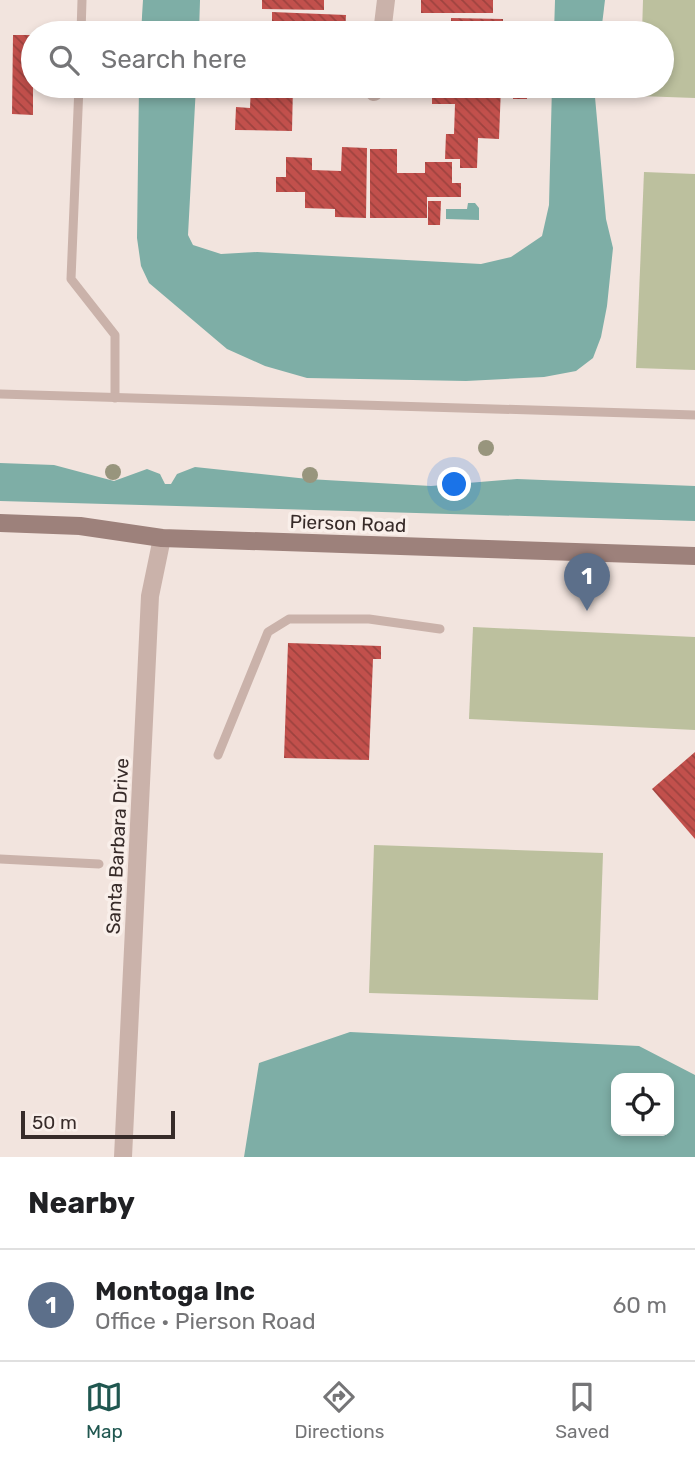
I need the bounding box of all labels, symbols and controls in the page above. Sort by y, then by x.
search box [21,21,674,98]
icon: search [45,41,83,79]
text: Search here [101,44,247,75]
your location [437,467,471,501]
street label: Pierson Road [289,510,407,537]
pin: 1 [564,553,610,611]
street label: Santa Barbara Drive [101,757,134,935]
map controls [611,1073,674,1136]
button: locate [611,1073,674,1136]
scale bar [21,1108,175,1140]
text: 50 m [32,1111,77,1134]
text: Nearby [28,1185,135,1221]
text: Montoga Inc [95,1276,255,1307]
text: 1 [45,1291,57,1319]
text: 60 m [612,1291,667,1319]
text: Office · Pierson Road [95,1307,316,1335]
tab: Map [85,1378,123,1443]
tab: Directions [294,1378,384,1443]
tab: Saved [555,1378,610,1443]

